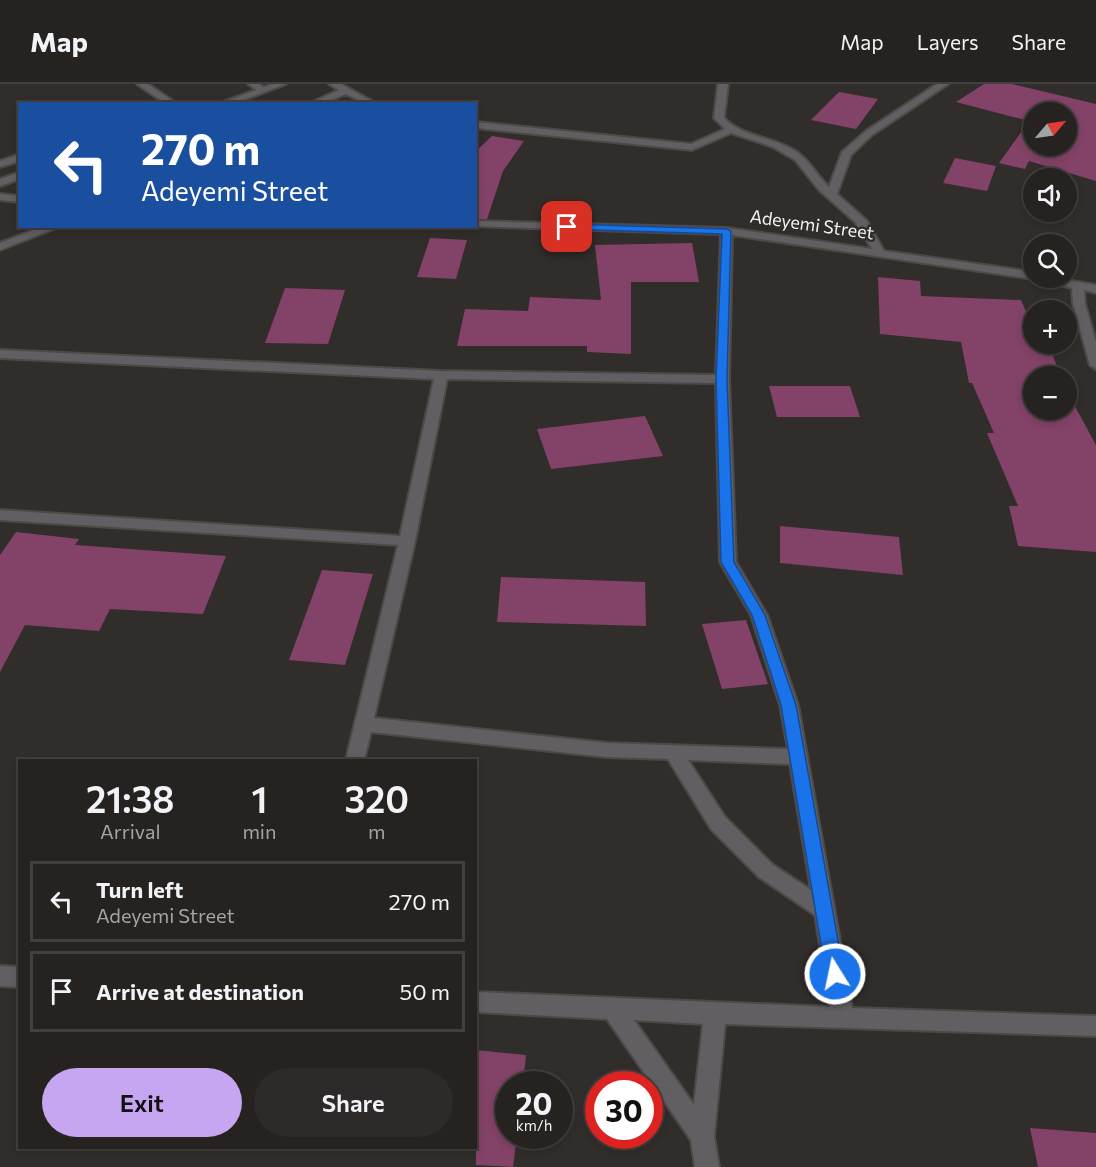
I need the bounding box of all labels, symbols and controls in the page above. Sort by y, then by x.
text: Map [30,24,88,58]
text: Map [840,29,884,54]
text: Layers [917,29,979,54]
text: Share [1012,29,1066,54]
north arrow [1023,102,1077,156]
map controls [1023,102,1077,420]
text: 270 m [141,122,260,174]
icon: left [42,126,120,204]
button: sound [1023,168,1077,222]
text: Adeyemi Street [141,174,328,207]
pin [541,201,592,252]
street label: Adeyemi Street [749,204,875,244]
icon: arrive [550,210,583,243]
button: search [1023,234,1077,288]
button: + [1023,300,1077,354]
button: − [1023,366,1077,420]
text: 21:38 [86,776,174,820]
text: 1 [251,776,267,820]
text: 320 [344,776,409,820]
text: Arrival [100,819,160,843]
text: min [242,819,276,843]
text: m [368,819,385,843]
text: Turn left [96,876,183,903]
icon: left [45,885,78,918]
text: 270 m [389,888,450,915]
text: Adeyemi Street [96,903,235,927]
position arrow [803,942,867,1006]
icon: arrive [45,975,78,1008]
text: Arrive at destination [96,978,304,1005]
text: 50 m [400,978,450,1005]
button: Exit [42,1068,242,1137]
button: Share [254,1068,453,1137]
speed limit sign: 30 [585,1071,663,1149]
text: 20 [516,1084,552,1121]
text: km/h [516,1116,552,1134]

